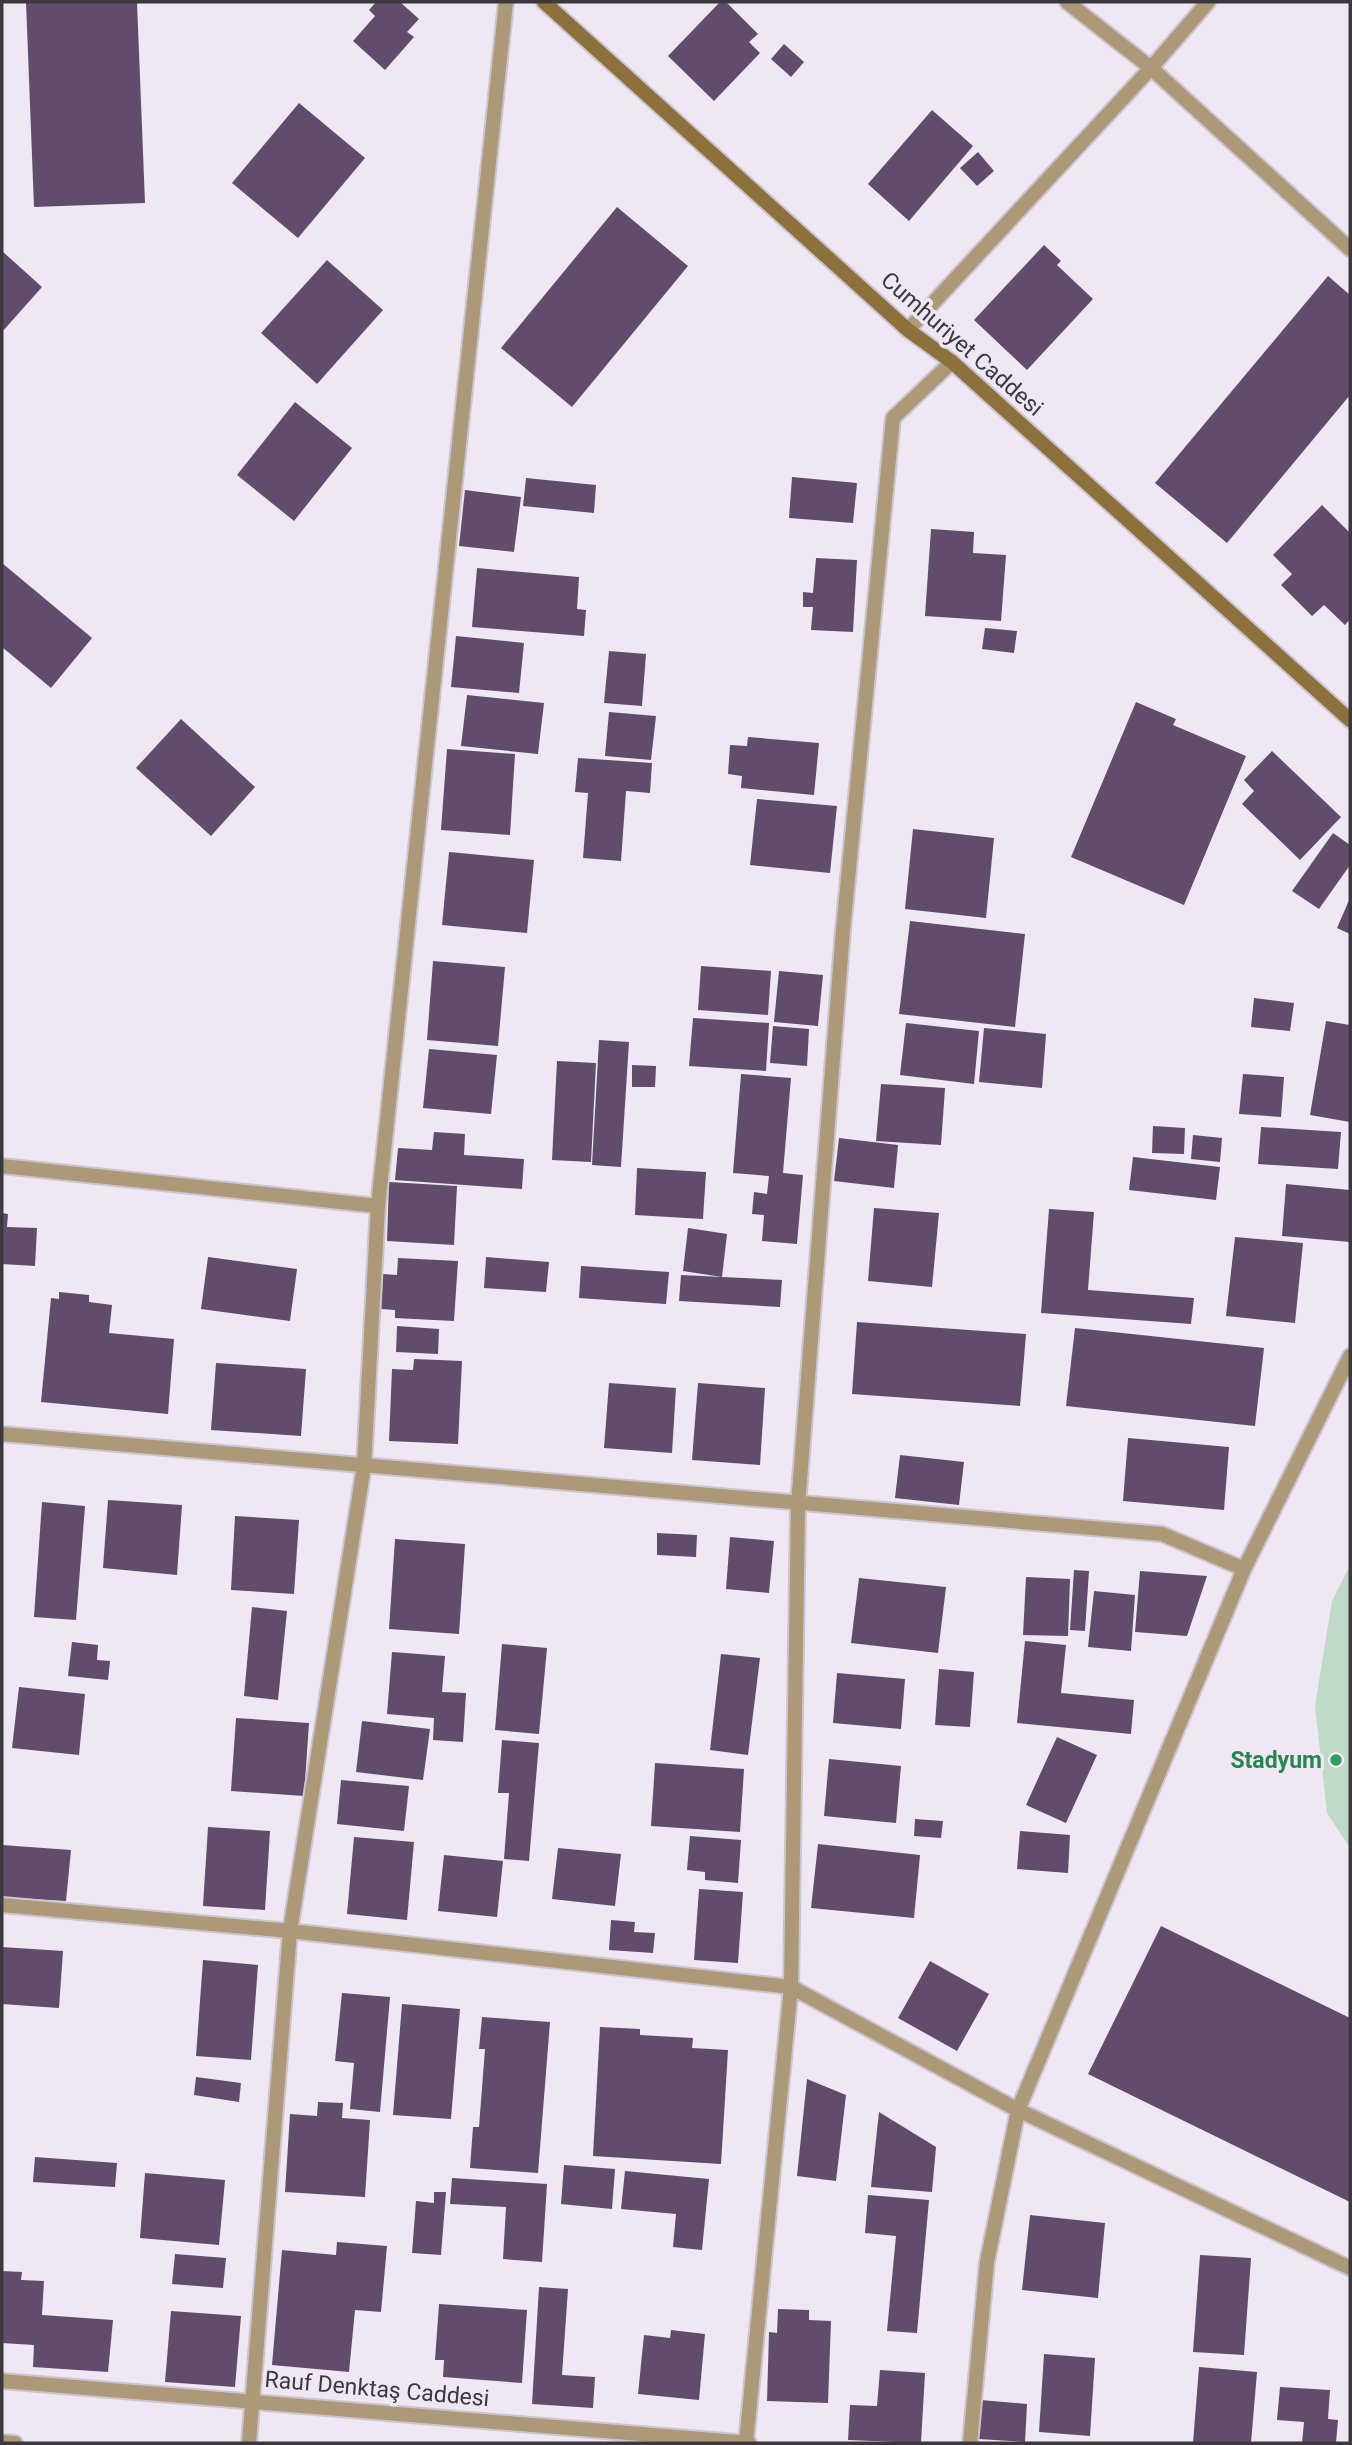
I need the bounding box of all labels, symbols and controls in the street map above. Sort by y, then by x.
street label: Cumhuriyet Caddesi [875,266,1049,422]
place label: Stadyum [1230,1747,1322,1774]
marker: Stadyum [1328,1752,1344,1768]
street label: Rauf Denktaş Caddesi [264,2366,490,2412]

